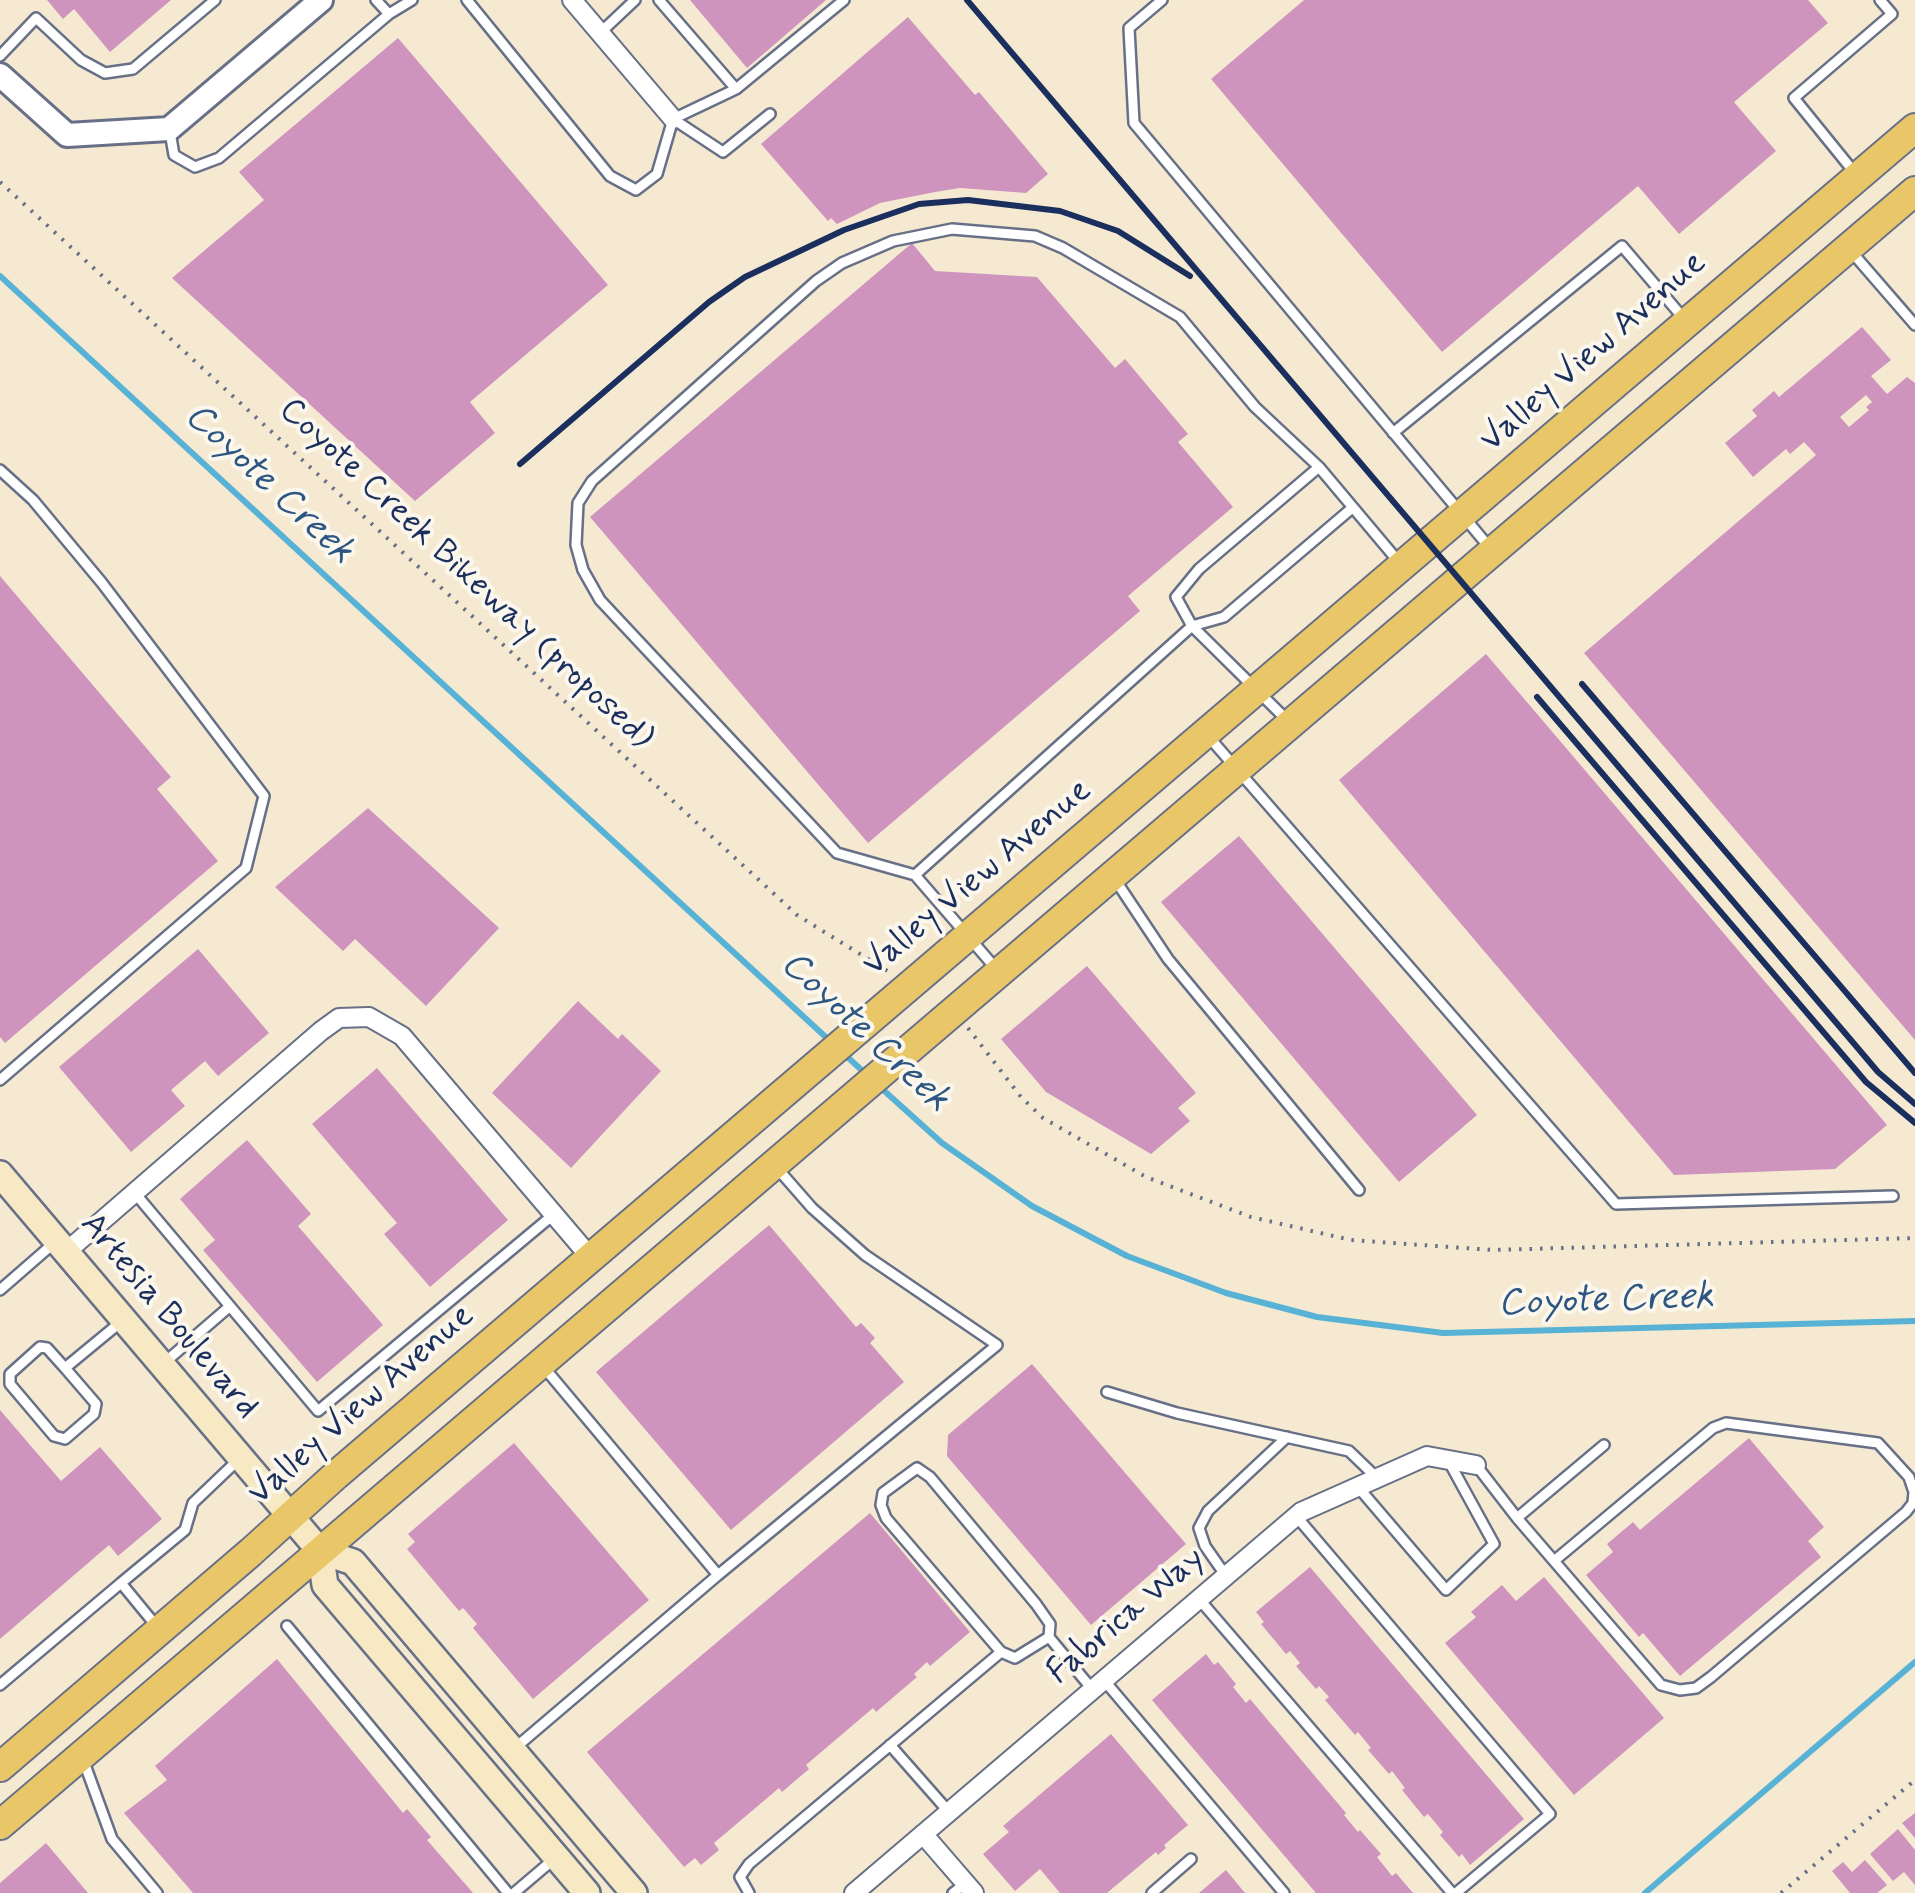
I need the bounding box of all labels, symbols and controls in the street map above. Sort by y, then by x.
street label: Valley View Avenue [1472,243,1716,463]
street label: Coyote Creek Bikeway (proposed) [269,390,661,760]
water label: Coyote Creek [174,395,362,575]
street label: Valley View Avenue [855,771,1101,987]
water label: Coyote Creek [770,943,958,1123]
street label: Artesia Boulevard [70,1205,266,1429]
water label: Coyote Creek [1497,1275,1715,1329]
street label: Valley View Avenue [240,1296,484,1516]
street label: Fabrica Way [1040,1539,1214,1695]

